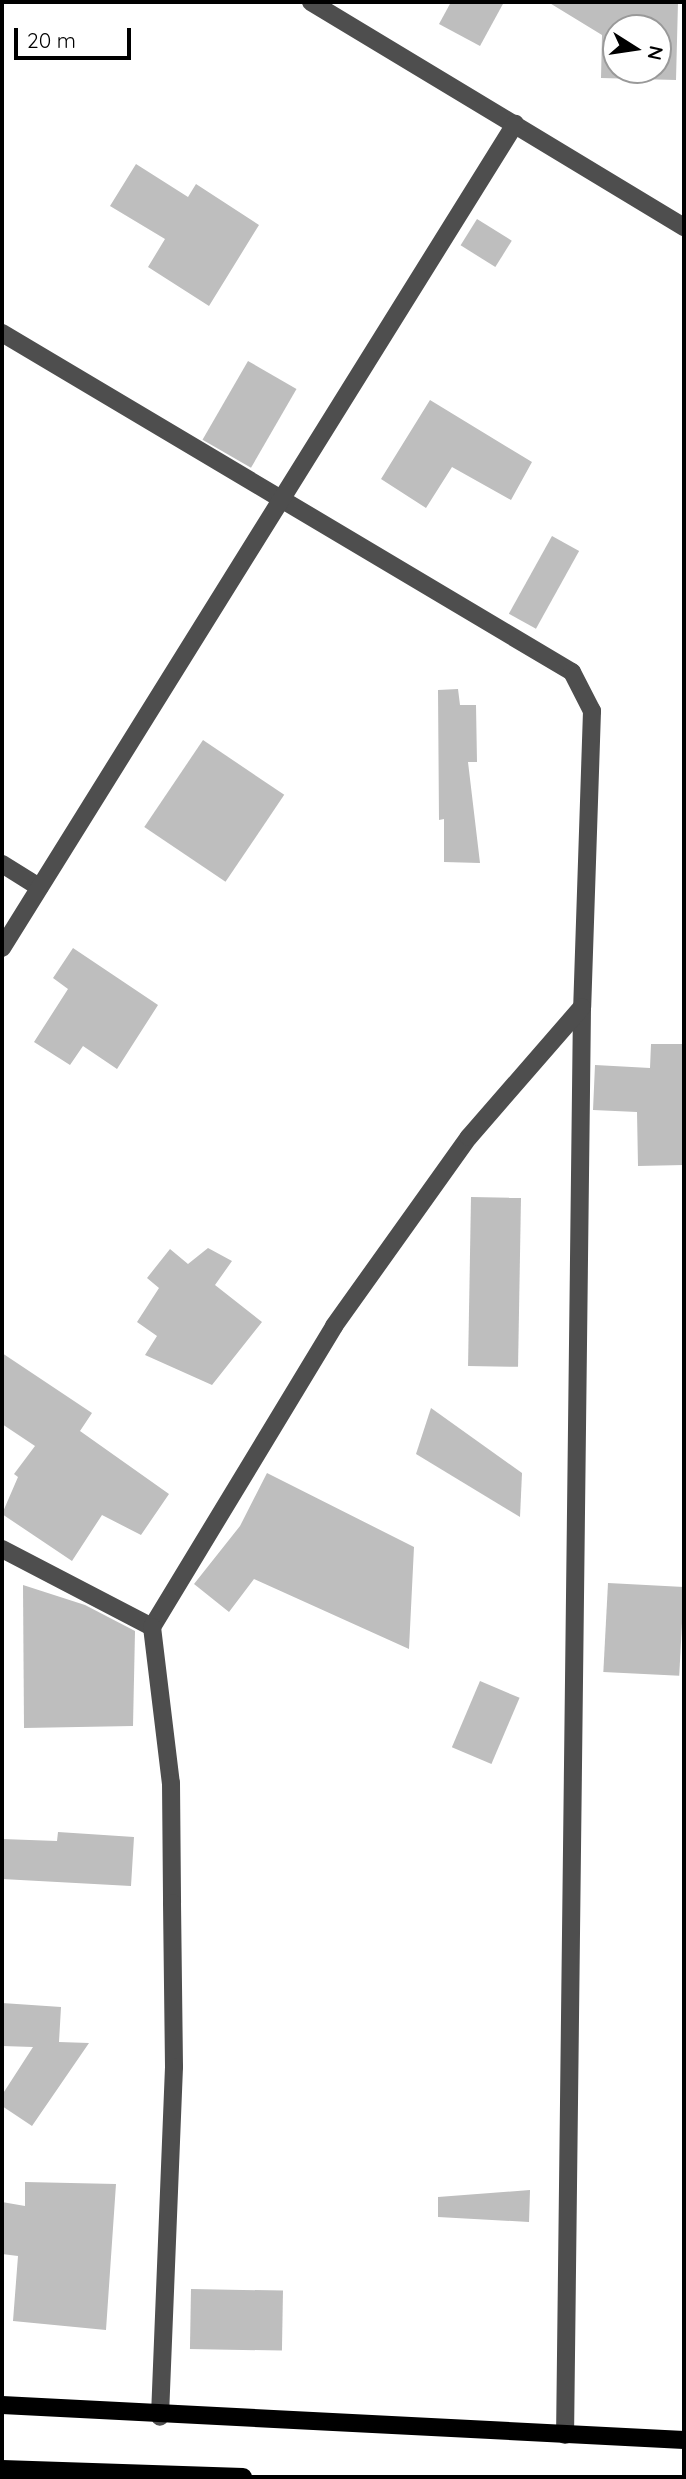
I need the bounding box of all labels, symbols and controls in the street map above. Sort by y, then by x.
scale bar [18,14,135,58]
north arrow [602,14,672,84]
text: 20 m [27,27,76,53]
text: N [642,44,669,62]

